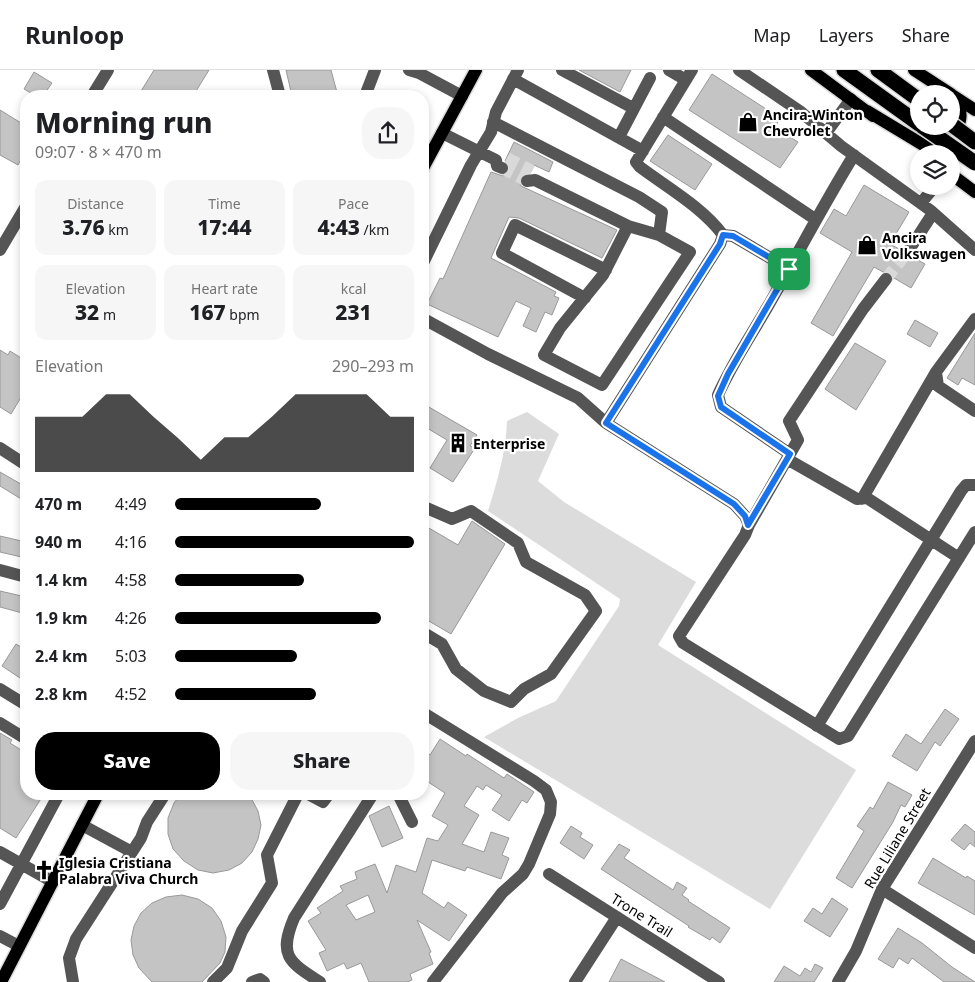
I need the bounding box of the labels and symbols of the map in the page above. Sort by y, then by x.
place label: Ancira-Winton Chevrolet [763,105,863,140]
shop icon: Ancira-Winton Chevrolet [737,111,759,133]
place label: Ancira Volkswagen [882,228,966,263]
shop icon: Ancira Volkswagen [856,234,878,256]
pin [768,248,810,290]
building icon: Enterprise [447,432,469,454]
place label: Enterprise [473,434,545,453]
street label: Rue Liliane Street [859,784,935,892]
place label: Iglesia Cristiana Palabra Viva Church [59,853,198,888]
church icon: Iglesia Cristiana Palabra Viva Church [33,859,55,881]
street label: Trone Trail [608,889,676,941]

